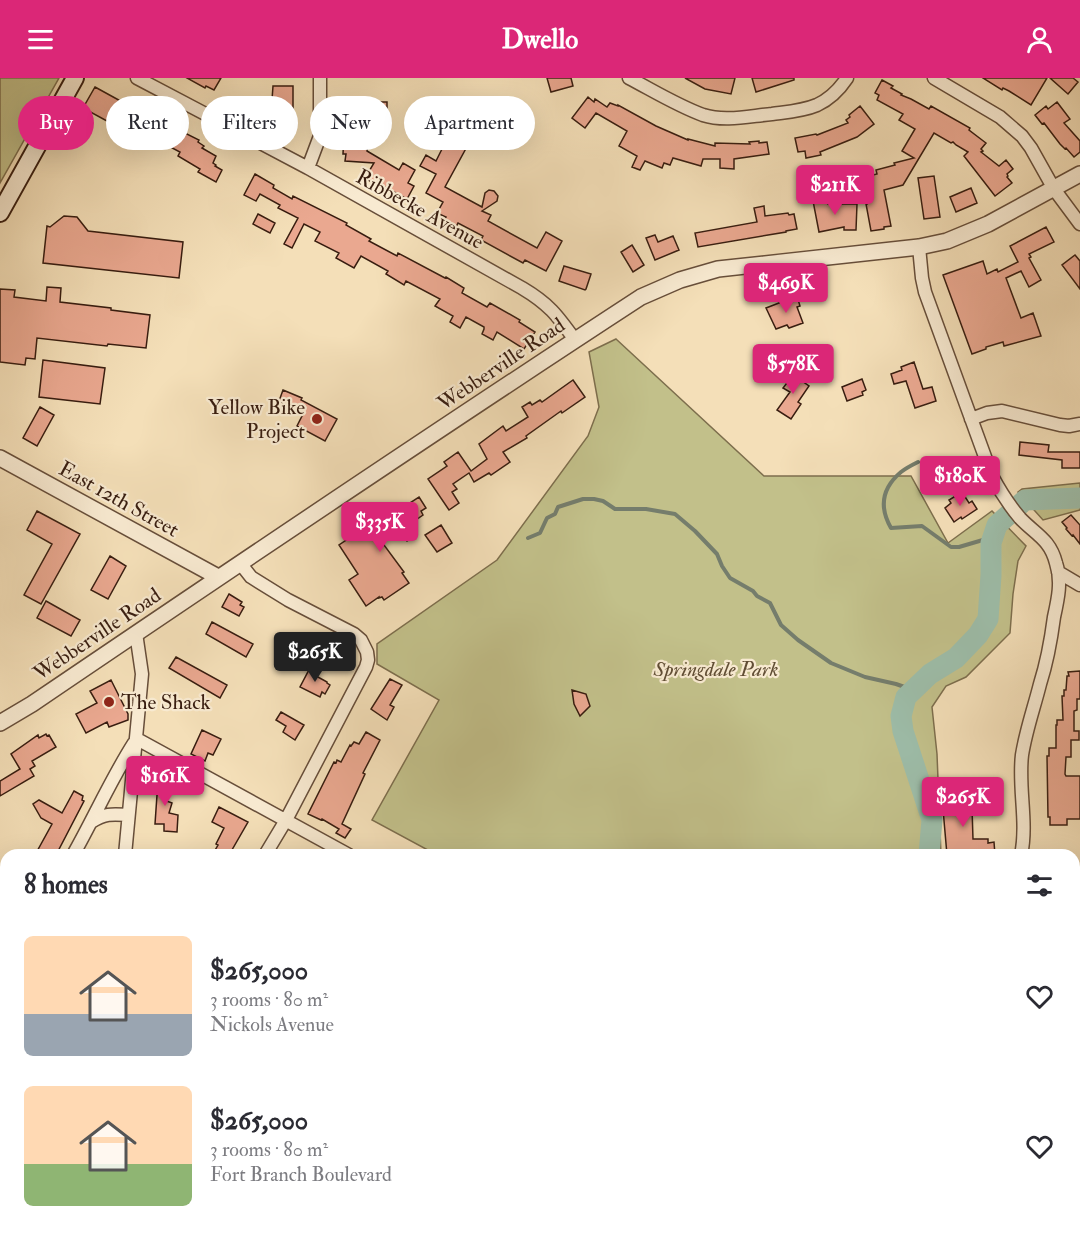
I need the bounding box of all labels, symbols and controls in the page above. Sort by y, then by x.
icon: menu [24,23,57,56]
text: Dwello [502,23,578,56]
icon: person [1023,23,1056,56]
chip: Buy [18,96,94,150]
chip: Rent [106,96,189,150]
chip: Filters [201,96,298,150]
chip: New [310,96,392,150]
chip: Apartment [404,96,535,150]
street label: Ribbecke Avenue [351,163,489,256]
pin: $211K [793,165,877,216]
text: $211K [810,172,860,197]
pin: $469K [744,263,828,314]
text: $469K [758,270,814,295]
street label: Webberville Road [432,311,571,418]
pin: $578K [751,344,835,395]
text: $578K [767,351,819,376]
place label: Yellow Bike Project [208,394,305,445]
marker: Yellow Bike Project [310,412,324,426]
street label: East 12th Street [54,455,184,544]
pin: $180K [918,456,1002,507]
text: $180K [934,463,986,488]
pin: $335K [338,502,422,553]
text: $335K [355,509,405,534]
street label: Webberville Road [28,581,167,688]
pin: $265K [273,632,357,683]
text: $265K [288,639,342,664]
park label: Springdale Park [653,656,778,683]
place label: The Shack [121,689,211,716]
marker: The Shack [102,695,116,709]
pin: $161K [123,756,207,807]
text: $161K [140,763,190,788]
pin: $265K [921,777,1005,828]
text: $265K [936,784,990,809]
text: 8 homes [24,869,108,901]
icon: filters [1023,869,1056,902]
text: $265,000 [210,955,308,987]
icon: home [72,960,144,1032]
icon: heart [1023,980,1056,1013]
text: 3 rooms · 80 m² [210,987,328,1012]
text: Nickols Avenue [210,1012,334,1037]
text: $265,000 [210,1105,308,1137]
icon: home [72,1110,144,1182]
icon: heart [1023,1130,1056,1163]
text: 3 rooms · 80 m² [210,1137,328,1162]
text: Fort Branch Boulevard [210,1162,392,1187]

